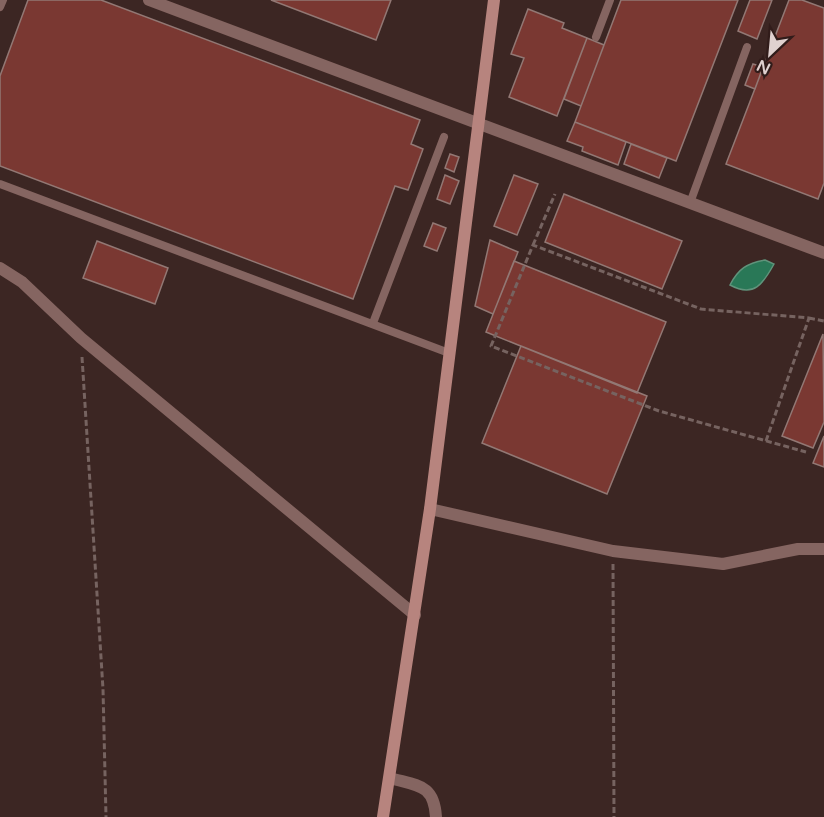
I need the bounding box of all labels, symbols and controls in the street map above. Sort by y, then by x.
north arrow [740,24,800,84]
text: N [754,55,774,78]

